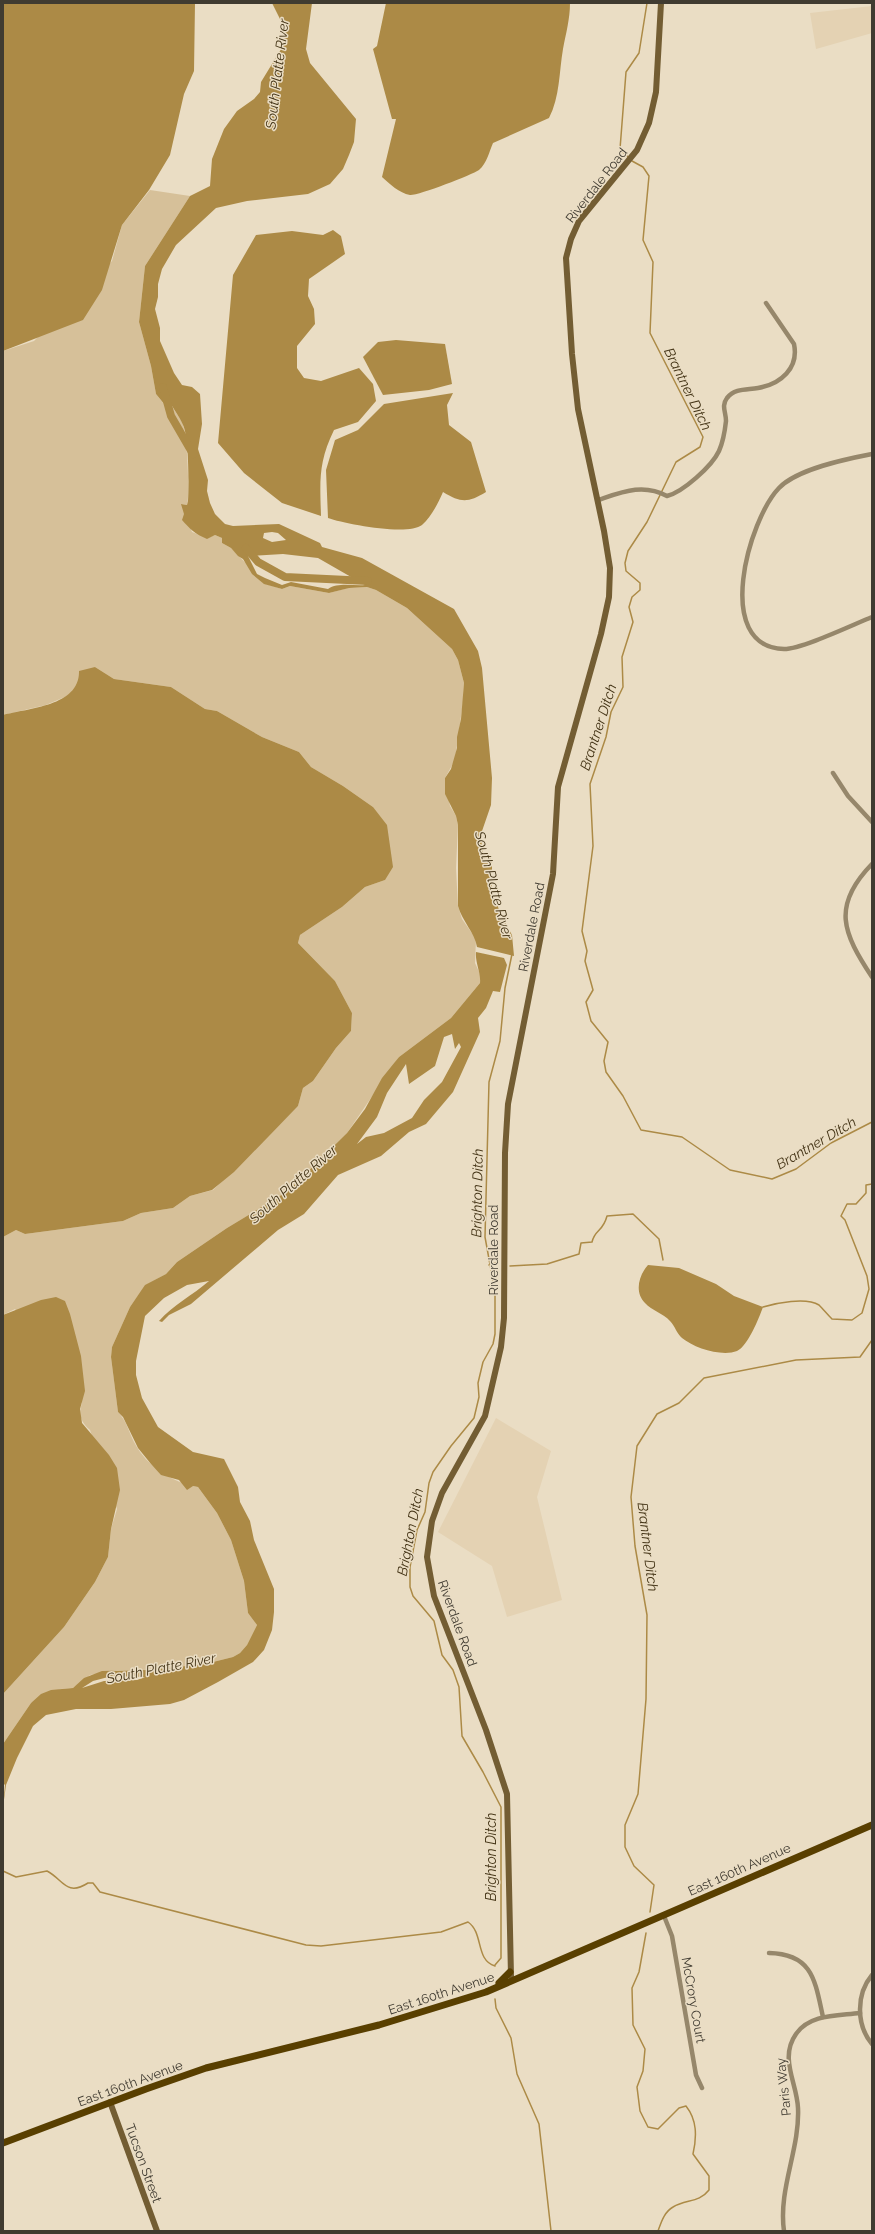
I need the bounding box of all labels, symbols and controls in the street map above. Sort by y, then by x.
water label: South Platte River [262,17,292,131]
street label: Riverdale Road [563,145,630,226]
water label: Brantner Ditch [661,345,715,433]
water label: Brantner Ditch [577,682,620,772]
water label: South Platte River [472,828,516,942]
street label: Riverdale Road [515,881,548,973]
water label: Brantner Ditch [773,1114,859,1172]
water label: South Platte River [245,1141,341,1227]
water label: Brighton Ditch [468,1148,486,1237]
street label: Riverdale Road [486,1205,501,1295]
water label: Brighton Ditch [394,1487,426,1577]
water label: Brantner Ditch [635,1501,661,1593]
street label: Riverdale Road [435,1578,480,1668]
water label: South Platte River [104,1649,218,1687]
water label: Brighton Ditch [483,1812,499,1901]
street label: East 160th Avenue [686,1840,793,1899]
street label: McCrory Court [679,1956,709,2045]
street label: East 160th Avenue [386,1969,496,2018]
street label: East 160th Avenue [76,2057,185,2109]
street label: Paris Way [773,2057,794,2117]
street label: Tucson Street [122,2122,165,2205]

